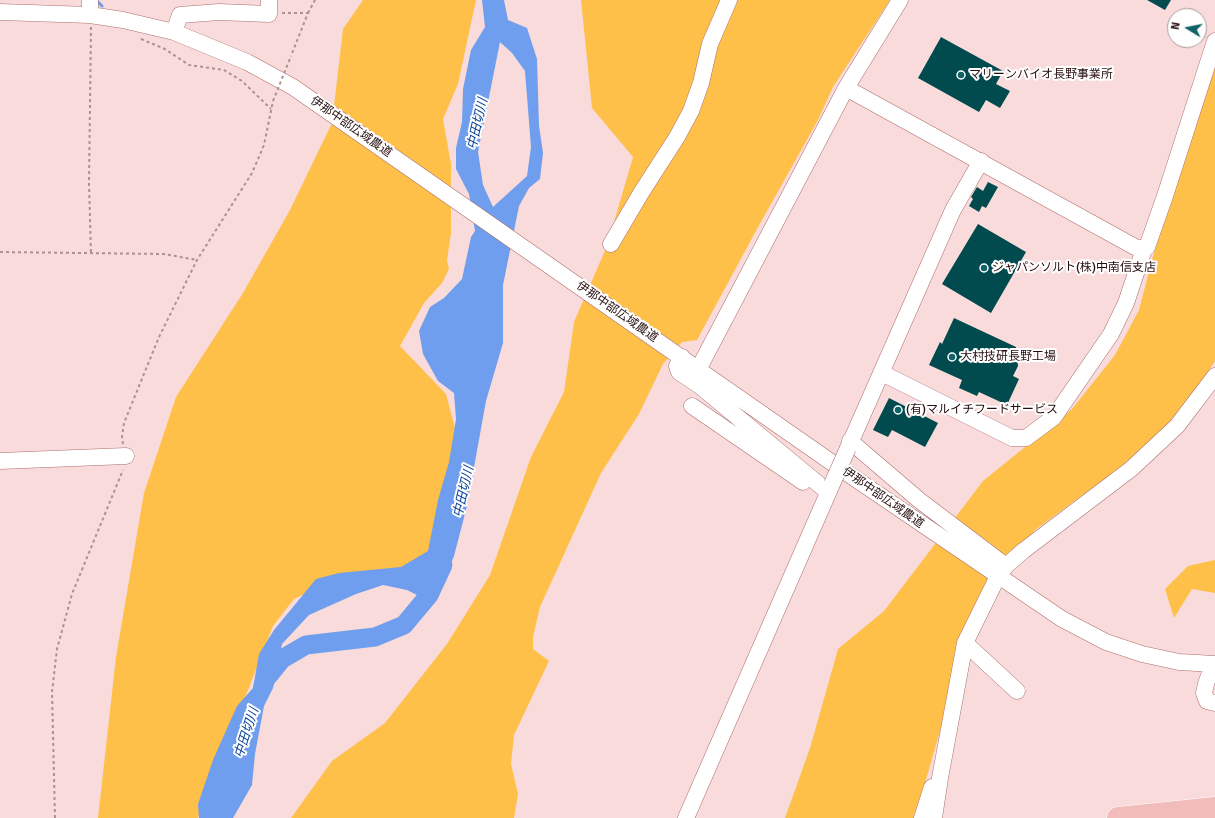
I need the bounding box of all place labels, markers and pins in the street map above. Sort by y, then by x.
place label: マリーンバイオ長野事業所 [969,68,1113,82]
marker: マリーンバイオ長野事業所 [956,70,966,80]
place label: ジャパンソルト(株)中南信支店 [992,261,1156,275]
marker: ジャパンソルト(株)中南信支店 [979,263,989,273]
place label: 大村技研長野工場 [960,350,1056,364]
marker: 大村技研長野工場 [947,352,957,362]
place label: (有)マルイチフードサービス [906,403,1058,417]
marker: (有)マルイチフードサービス [893,405,903,415]

